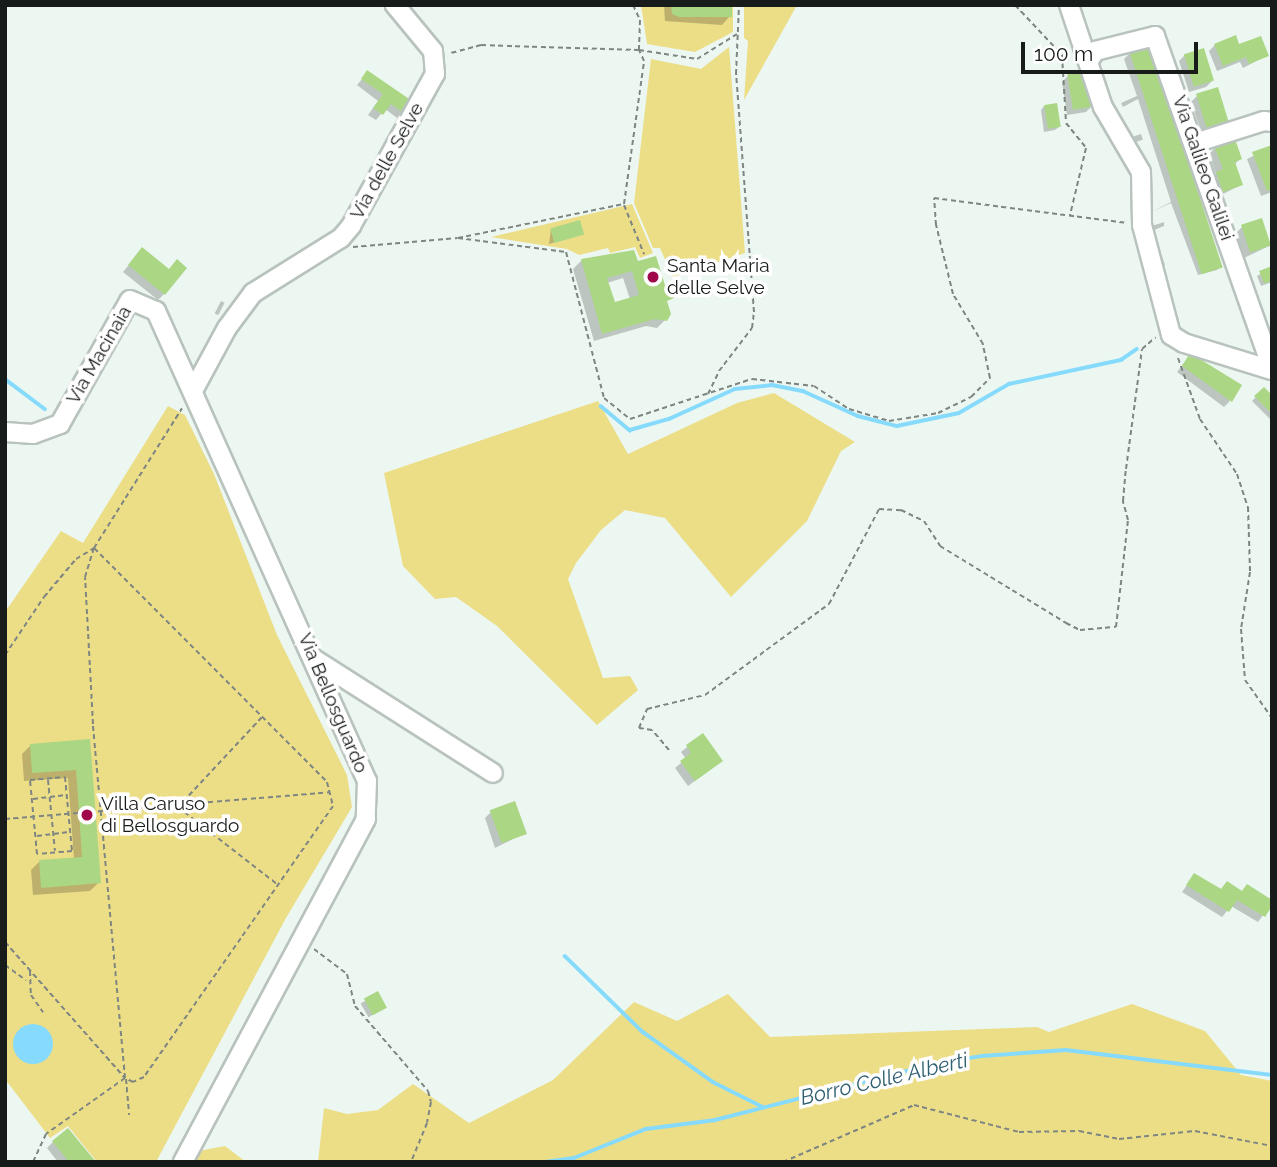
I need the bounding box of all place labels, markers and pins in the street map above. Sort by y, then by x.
place label: Santa Maria delle Selve [667,255,770,299]
marker: Santa Maria delle Selve [645,269,661,285]
place label: Villa Caruso di Bellosguardo [101,793,239,837]
marker: Villa Caruso di Bellosguardo [79,807,95,823]

